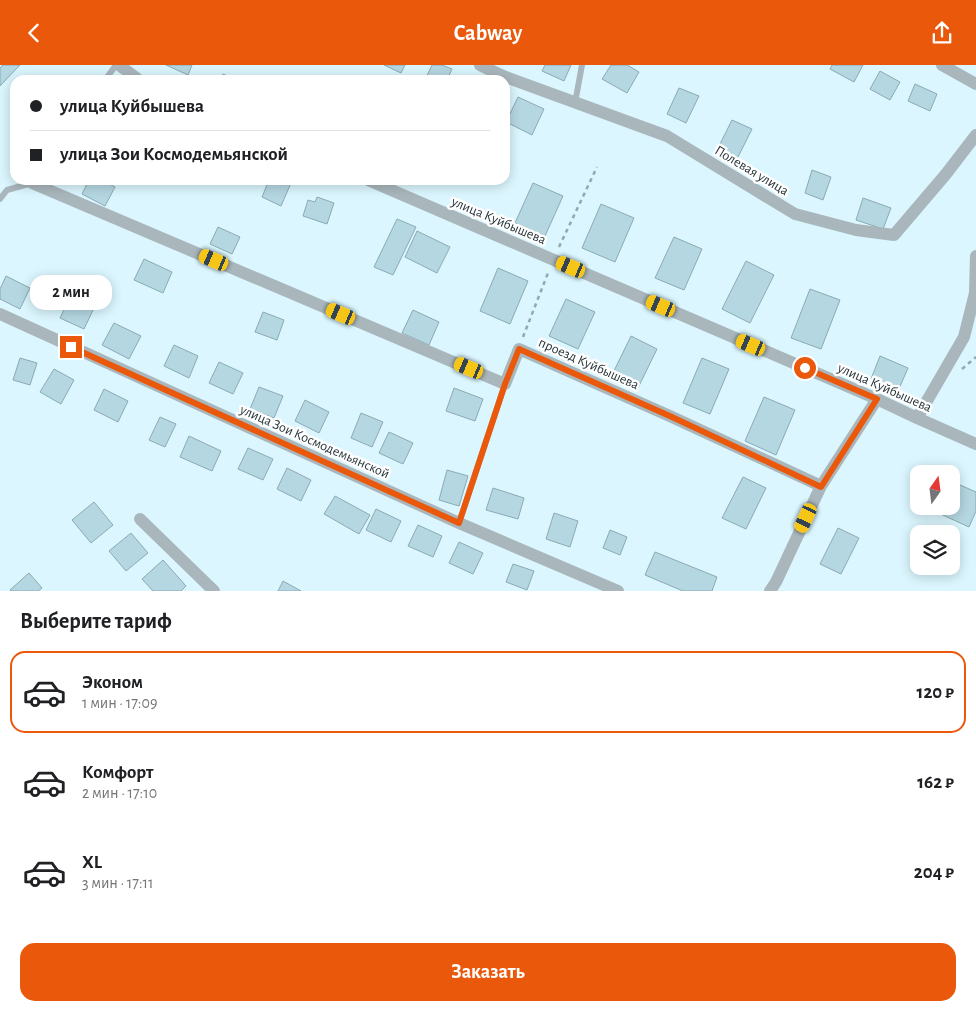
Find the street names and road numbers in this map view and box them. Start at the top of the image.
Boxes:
street label: Полевая улица [712,143,791,199]
street label: улица Куйбышева [448,194,548,247]
street label: проезд Куйбышева [536,336,641,393]
street label: улица Куйбышева [835,361,934,415]
street label: улица Зои Космодемьянской [237,402,391,481]

